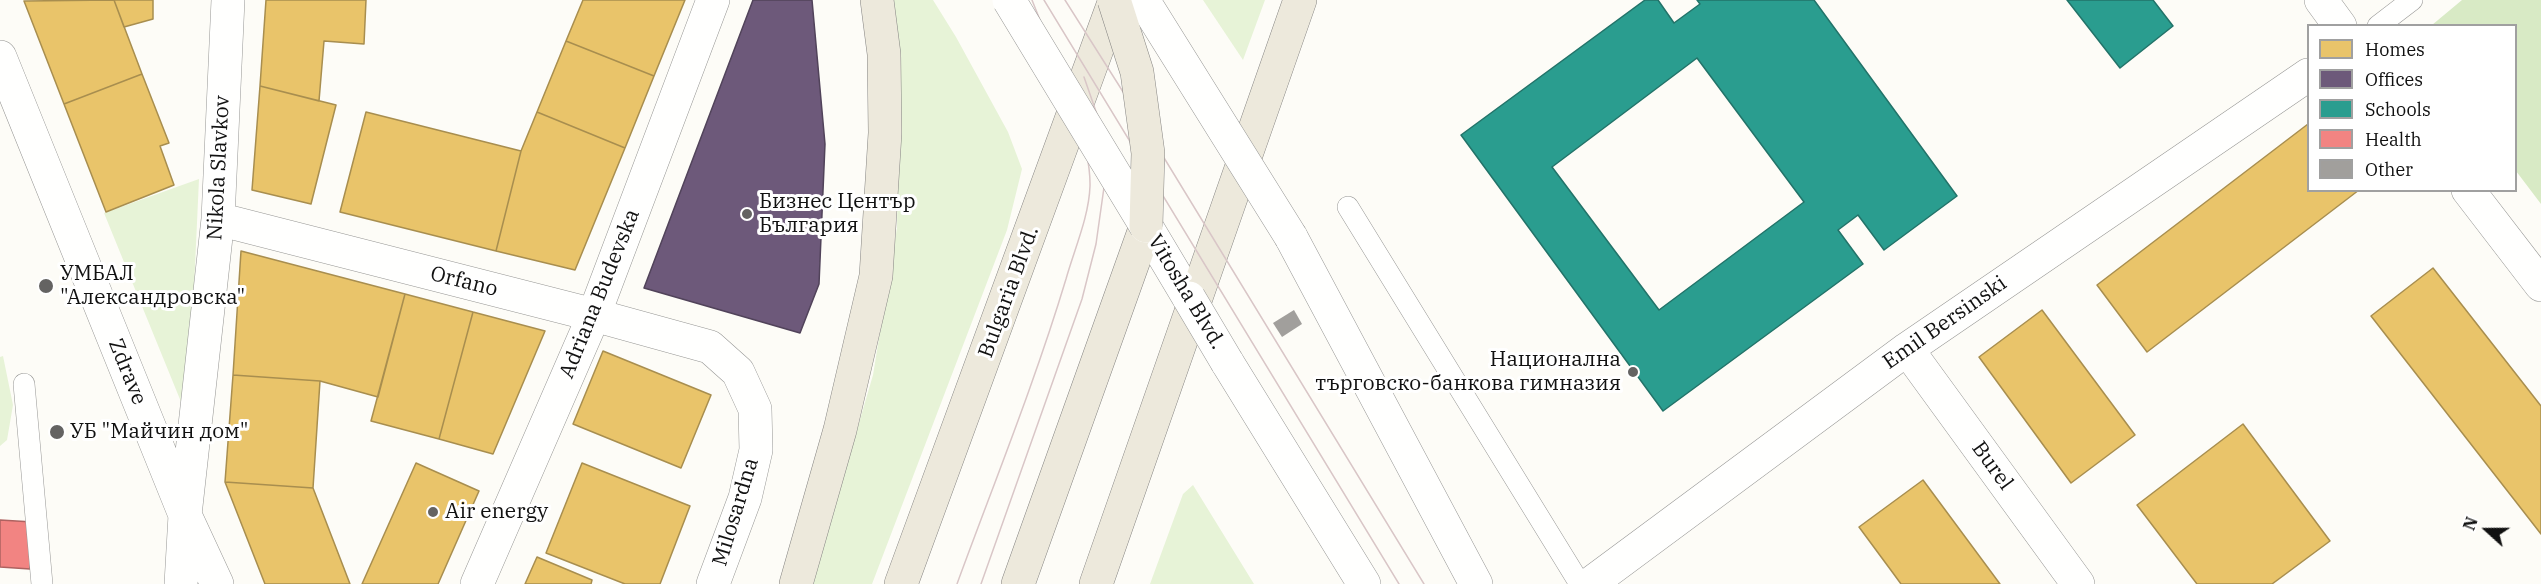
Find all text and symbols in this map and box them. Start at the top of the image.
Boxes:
legend [2307,24,2517,192]
text: Homes [2365,38,2425,61]
text: Offices [2365,68,2423,91]
street label: Nikola Slavkov [203,95,235,241]
text: Schools [2365,98,2431,121]
text: Health [2365,128,2422,151]
text: Other [2365,158,2413,181]
place label: Бизнес Център България [759,189,916,239]
street label: Adriana Budevska [555,206,645,382]
marker: Бизнес Център България [740,207,754,221]
street label: Bulgaria Blvd. [974,223,1044,361]
street label: Vitosha Blvd. [1142,230,1230,354]
place label: УМБАЛ "Александровска" [60,261,245,311]
street label: Orfano [428,261,500,303]
street label: Emil Bersinski [1878,271,2012,375]
marker: УМБАЛ "Александровска" [37,277,55,295]
street label: Zdrave [102,335,152,409]
place label: Национална търговско-банкова гимназия [1315,347,1621,397]
marker: Национална търговско-банкова гимназия [1626,365,1640,379]
place label: УБ "Майчин дом" [70,419,249,445]
marker: УБ "Майчин дом" [48,423,66,441]
street label: Burel [1966,437,2018,495]
street label: Milosardna [708,455,764,569]
place label: Air energy [445,499,548,525]
north arrow [2457,500,2517,560]
marker: Air energy [426,505,440,519]
text: N [2459,514,2482,533]

